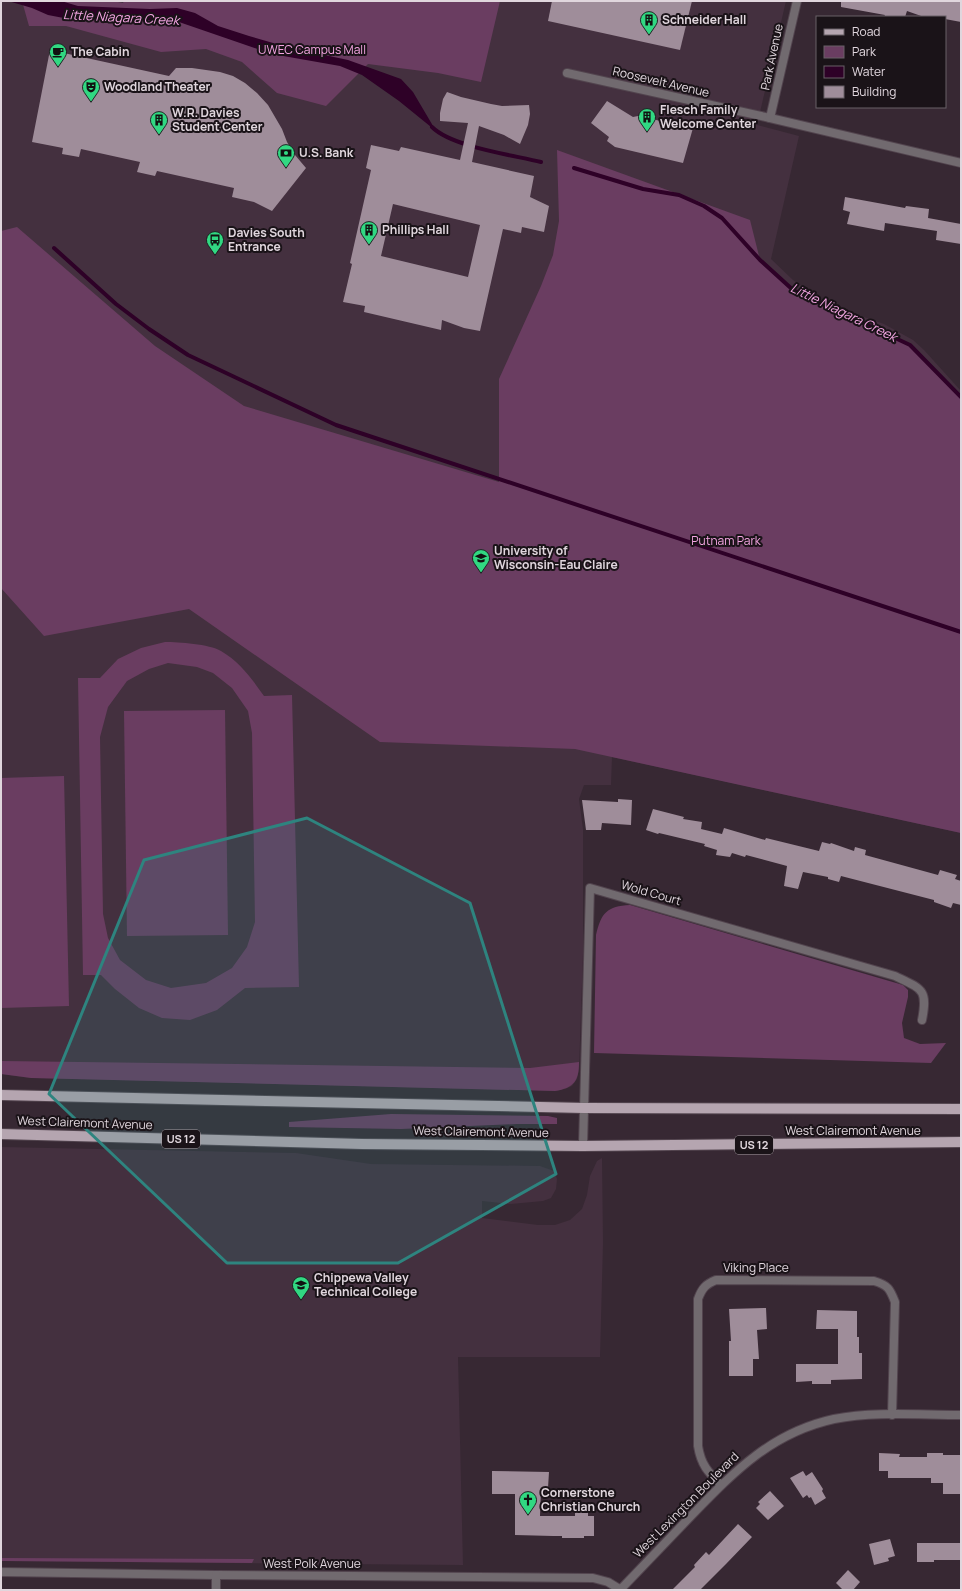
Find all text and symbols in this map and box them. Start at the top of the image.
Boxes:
water label: Little Niagara Creek [62,5,182,29]
building icon: Schneider Hall [639,10,659,35]
place label: Schneider Hall [662,11,746,28]
legend [816,16,946,108]
street label: Park Avenue [756,22,787,92]
text: Road [852,23,880,40]
park label: UWEC Campus Mall [258,41,366,58]
cafe icon: The Cabin [48,42,68,67]
place label: The Cabin [71,43,129,60]
text: Park [852,43,877,60]
street label: Roosevelt Avenue [611,62,711,101]
text: Water [852,63,886,80]
theatre icon: Woodland Theater [81,77,101,102]
place label: Woodland Theater [104,78,211,95]
text: Building [852,83,896,100]
place label: Flesch Family Welcome Center [660,101,757,132]
place label: W.R. Davies Student Center [172,104,263,135]
building icon: Flesch Family Welcome Center [637,107,657,132]
building icon: W.R. Davies Student Center [149,110,169,135]
bank icon: U.S. Bank [276,143,296,168]
place label: U.S. Bank [299,144,354,161]
building icon: Phillips Hall [359,220,379,245]
place label: Phillips Hall [382,221,449,238]
place label: Davies South Entrance [228,224,305,255]
bus stop icon: Davies South Entrance [205,230,225,255]
water label: Little Niagara Creek [788,278,903,347]
park label: Putnam Park [691,532,762,549]
place label: University of Wisconsin-Eau Claire [494,542,618,573]
school or university icon: University of Wisconsin-Eau Claire [471,548,491,573]
street label: Wold Court [619,876,683,909]
street label: West Clairemont Avenue [17,1112,153,1133]
street label: West Clairemont Avenue [413,1122,549,1141]
street label: West Clairemont Avenue [785,1122,921,1139]
road number: US 12 [162,1130,200,1148]
road number: US 12 [735,1136,773,1154]
street label: Viking Place [723,1259,789,1276]
place label: Chippewa Valley Technical College [314,1269,417,1300]
school or university icon: Chippewa Valley Technical College [291,1275,311,1300]
street label: West Lexington Boulevard [629,1448,742,1561]
place label: Cornerstone Christian Church [541,1484,640,1515]
church icon: Cornerstone Christian Church [518,1490,538,1515]
street label: West Polk Avenue [263,1555,361,1572]

